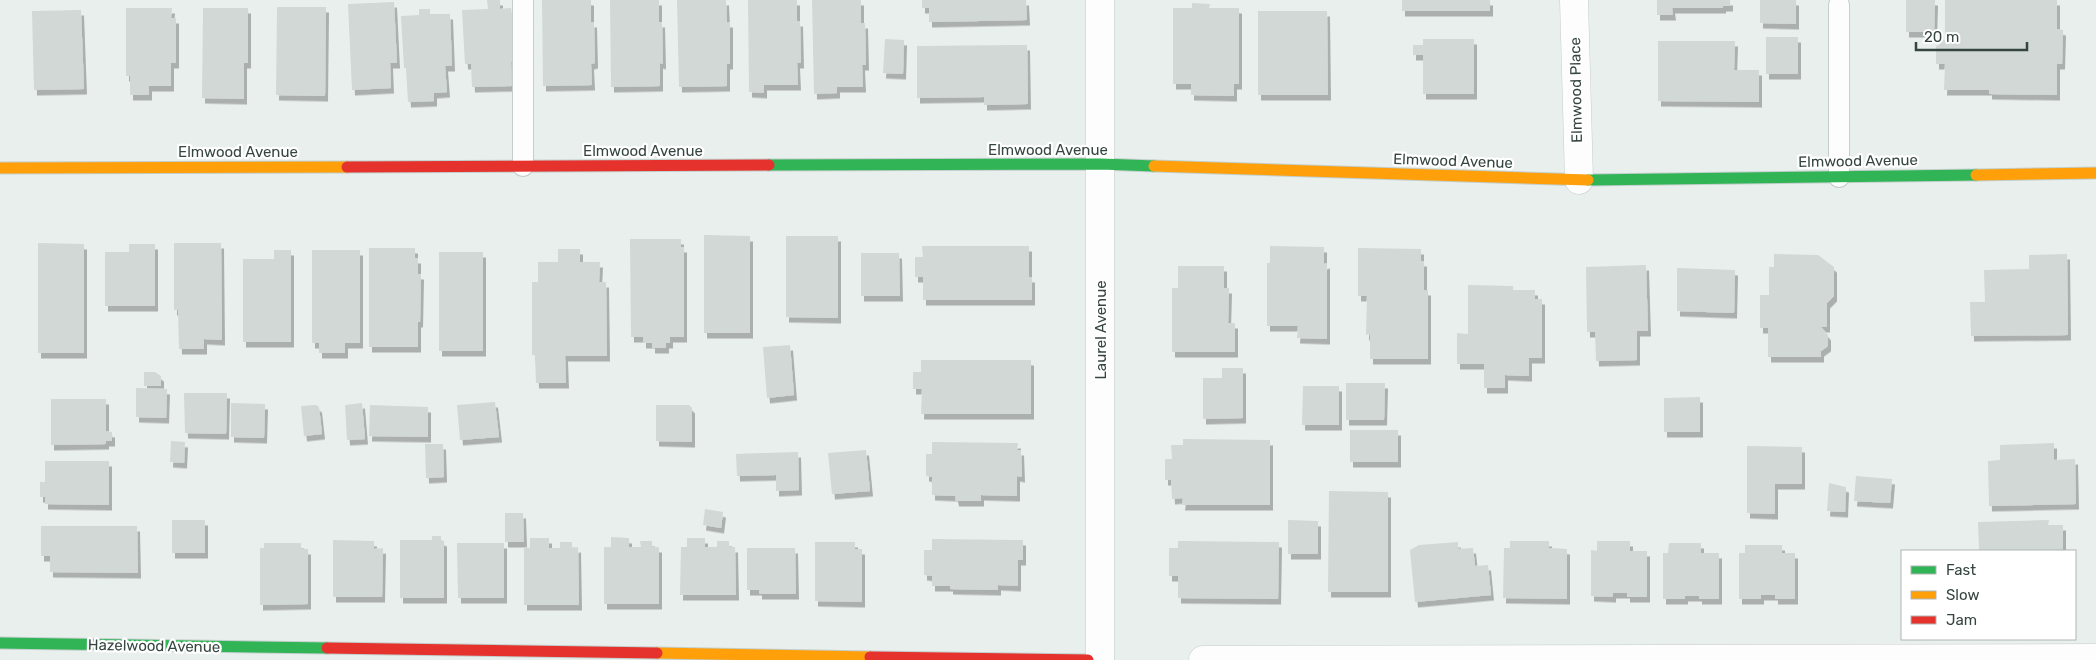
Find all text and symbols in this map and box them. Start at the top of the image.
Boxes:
scale bar [1916,20,2027,52]
text: 20 m [1924,28,1959,46]
street label: Elmwood Place [1566,37,1586,143]
street label: Elmwood Avenue [988,141,1108,159]
street label: Elmwood Avenue [583,142,703,160]
street label: Elmwood Avenue [178,143,298,161]
street label: Elmwood Avenue [1393,150,1513,172]
street label: Elmwood Avenue [1798,151,1918,171]
street label: Laurel Avenue [1092,280,1110,380]
legend [1901,550,2076,640]
text: Fast [1946,561,1976,579]
text: Slow [1946,586,1979,604]
text: Jam [1946,611,1977,629]
street label: Hazelwood Avenue [88,636,220,656]

